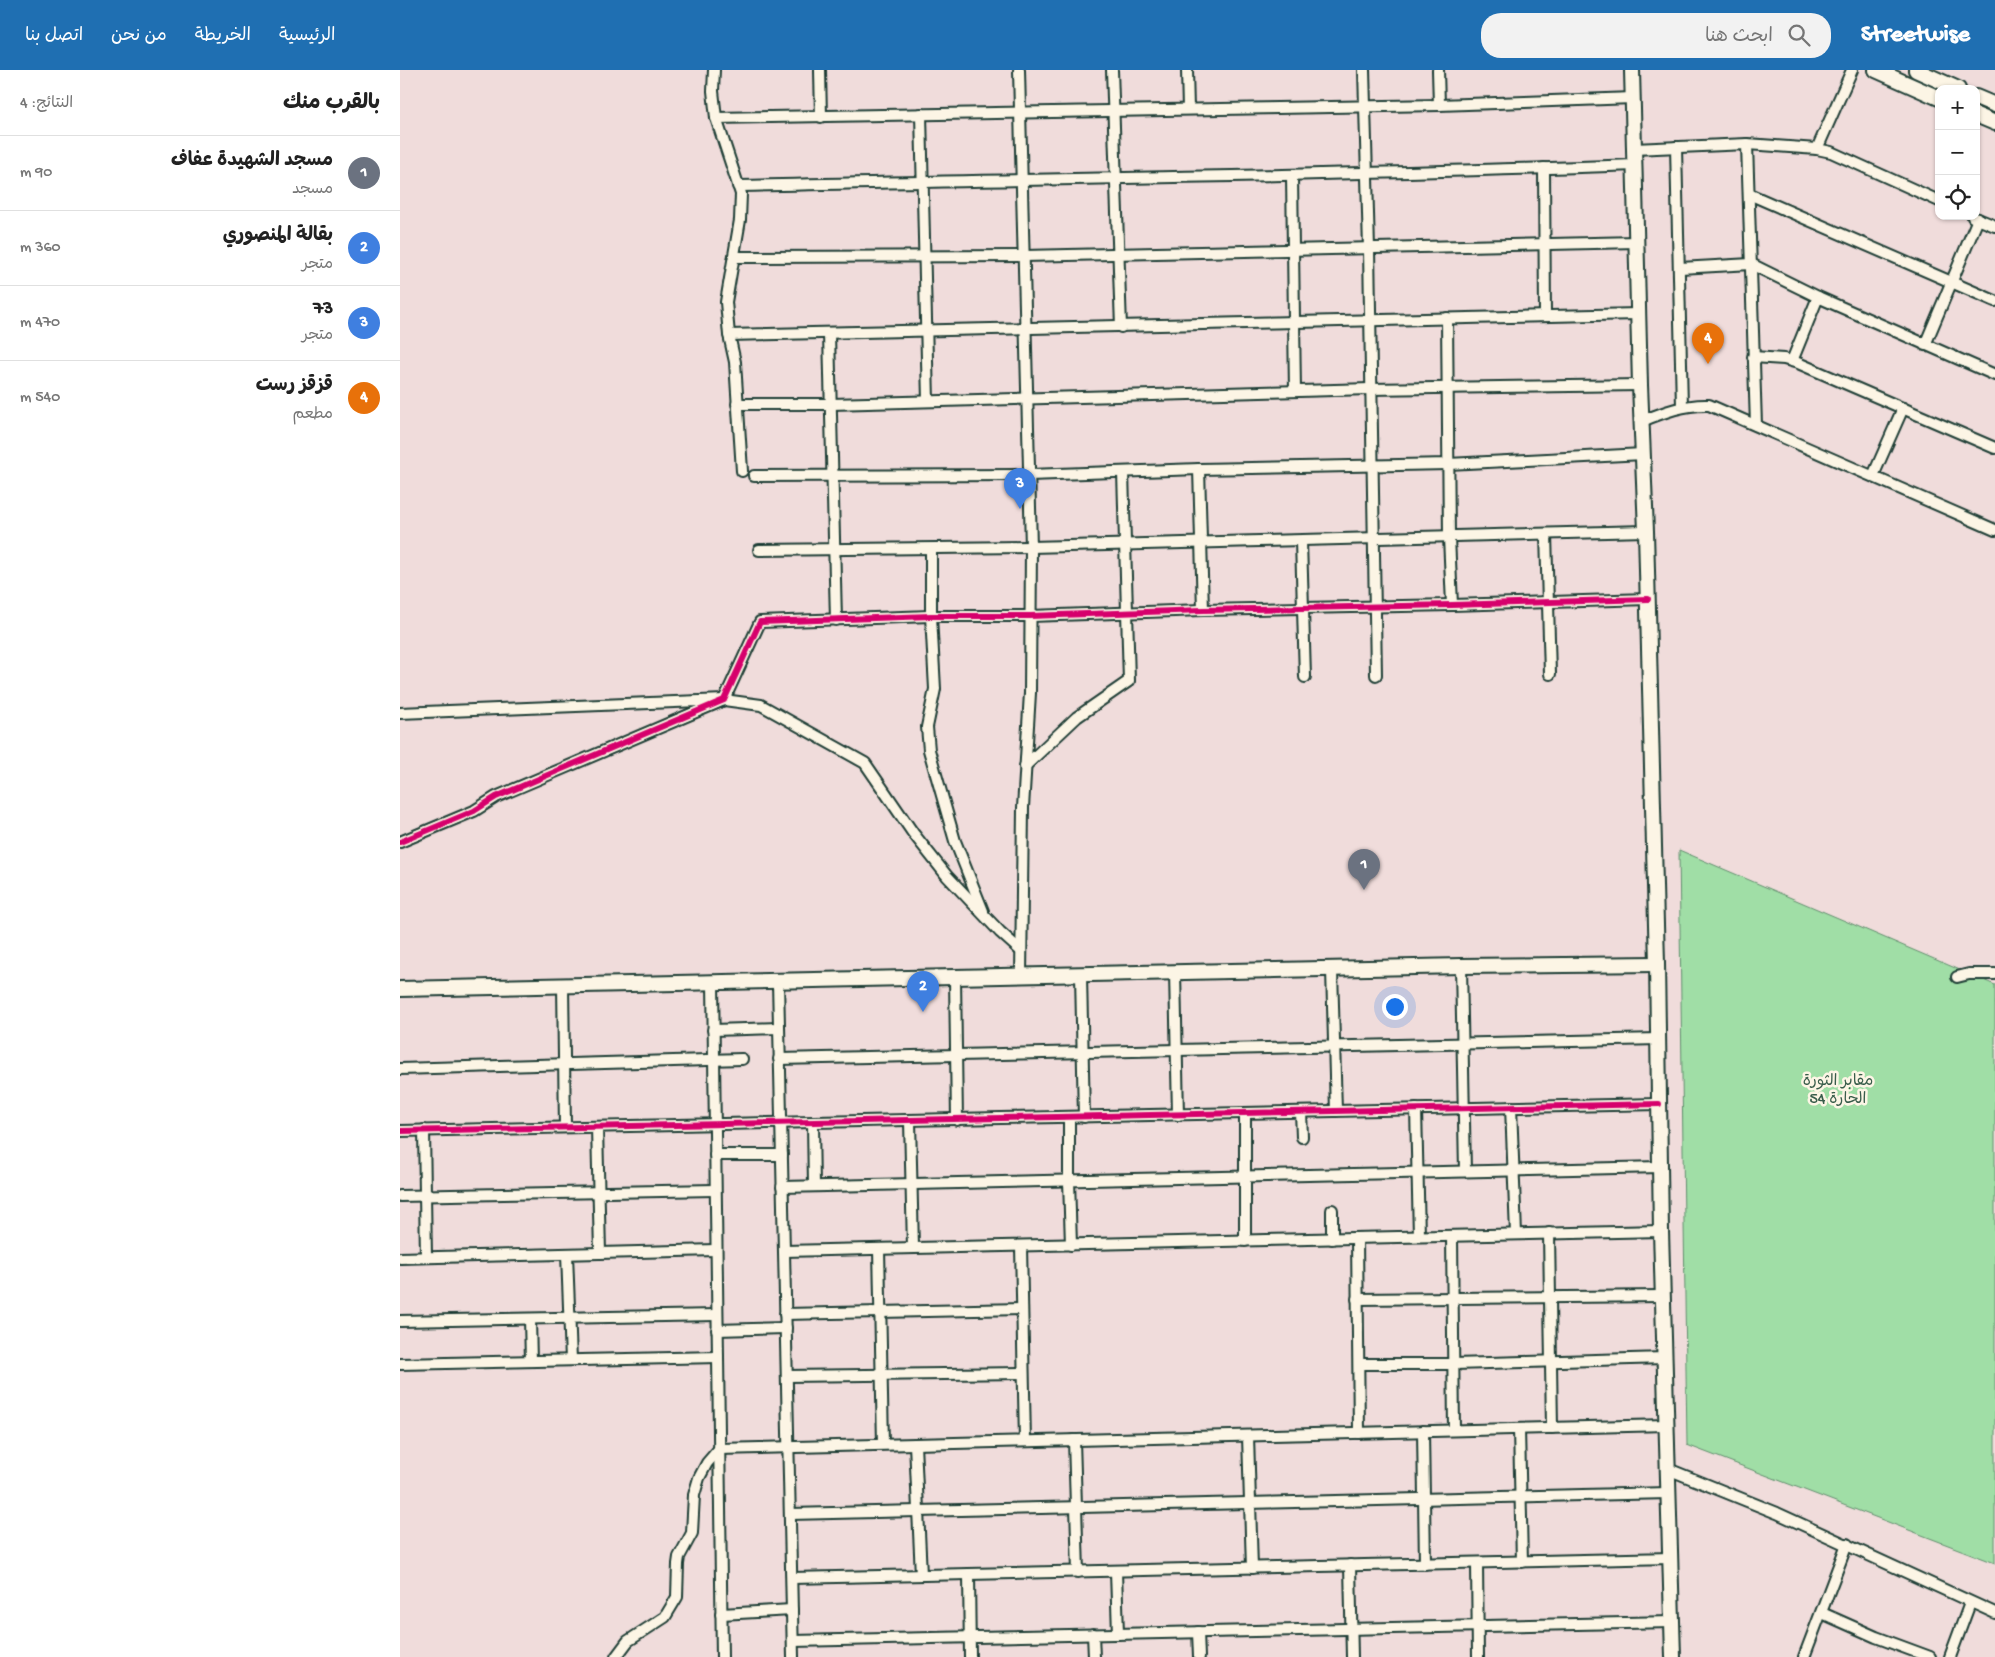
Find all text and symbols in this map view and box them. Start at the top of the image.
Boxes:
search box [1481,13,1831,58]
icon: search [1785,21,1813,49]
text: Streetwise [1861,21,1970,50]
text: اتصل بنا [25,26,83,47]
text: من نحن [111,26,167,47]
text: الخريطة [195,26,251,47]
text: الرئيسية [279,26,335,47]
text: ابحث هنا [1705,26,1773,49]
map controls [1935,85,1980,220]
button: + [1935,85,1980,130]
text: بالقرب منك [283,92,380,117]
text: النتائج: 4 [20,95,73,114]
button: − [1935,130,1980,175]
text: مسجد الشهيدة عفاف [171,150,333,173]
text: 90 m [20,164,52,183]
text: 1 [361,164,367,183]
button: locate [1935,175,1980,220]
text: مسجد [292,181,333,200]
text: بقالة المنصوري [223,225,333,248]
text: 360 m [20,239,61,258]
text: 2 [360,239,368,258]
text: متجر [302,256,333,275]
text: 73 [313,298,333,321]
text: 470 m [20,314,60,333]
text: 3 [360,314,368,333]
pin: 4 [1692,323,1724,364]
text: متجر [302,327,333,346]
text: قزقز رست [256,375,333,398]
text: 540 m [20,389,60,408]
text: 4 [360,389,368,408]
text: مطعم [293,406,333,425]
pin: 3 [1004,468,1036,509]
pin: 1 [1348,849,1380,890]
pin: 2 [907,971,939,1012]
your location [1382,994,1408,1020]
park label: مقابر الثورة الحارة 54 [1803,1073,1873,1110]

